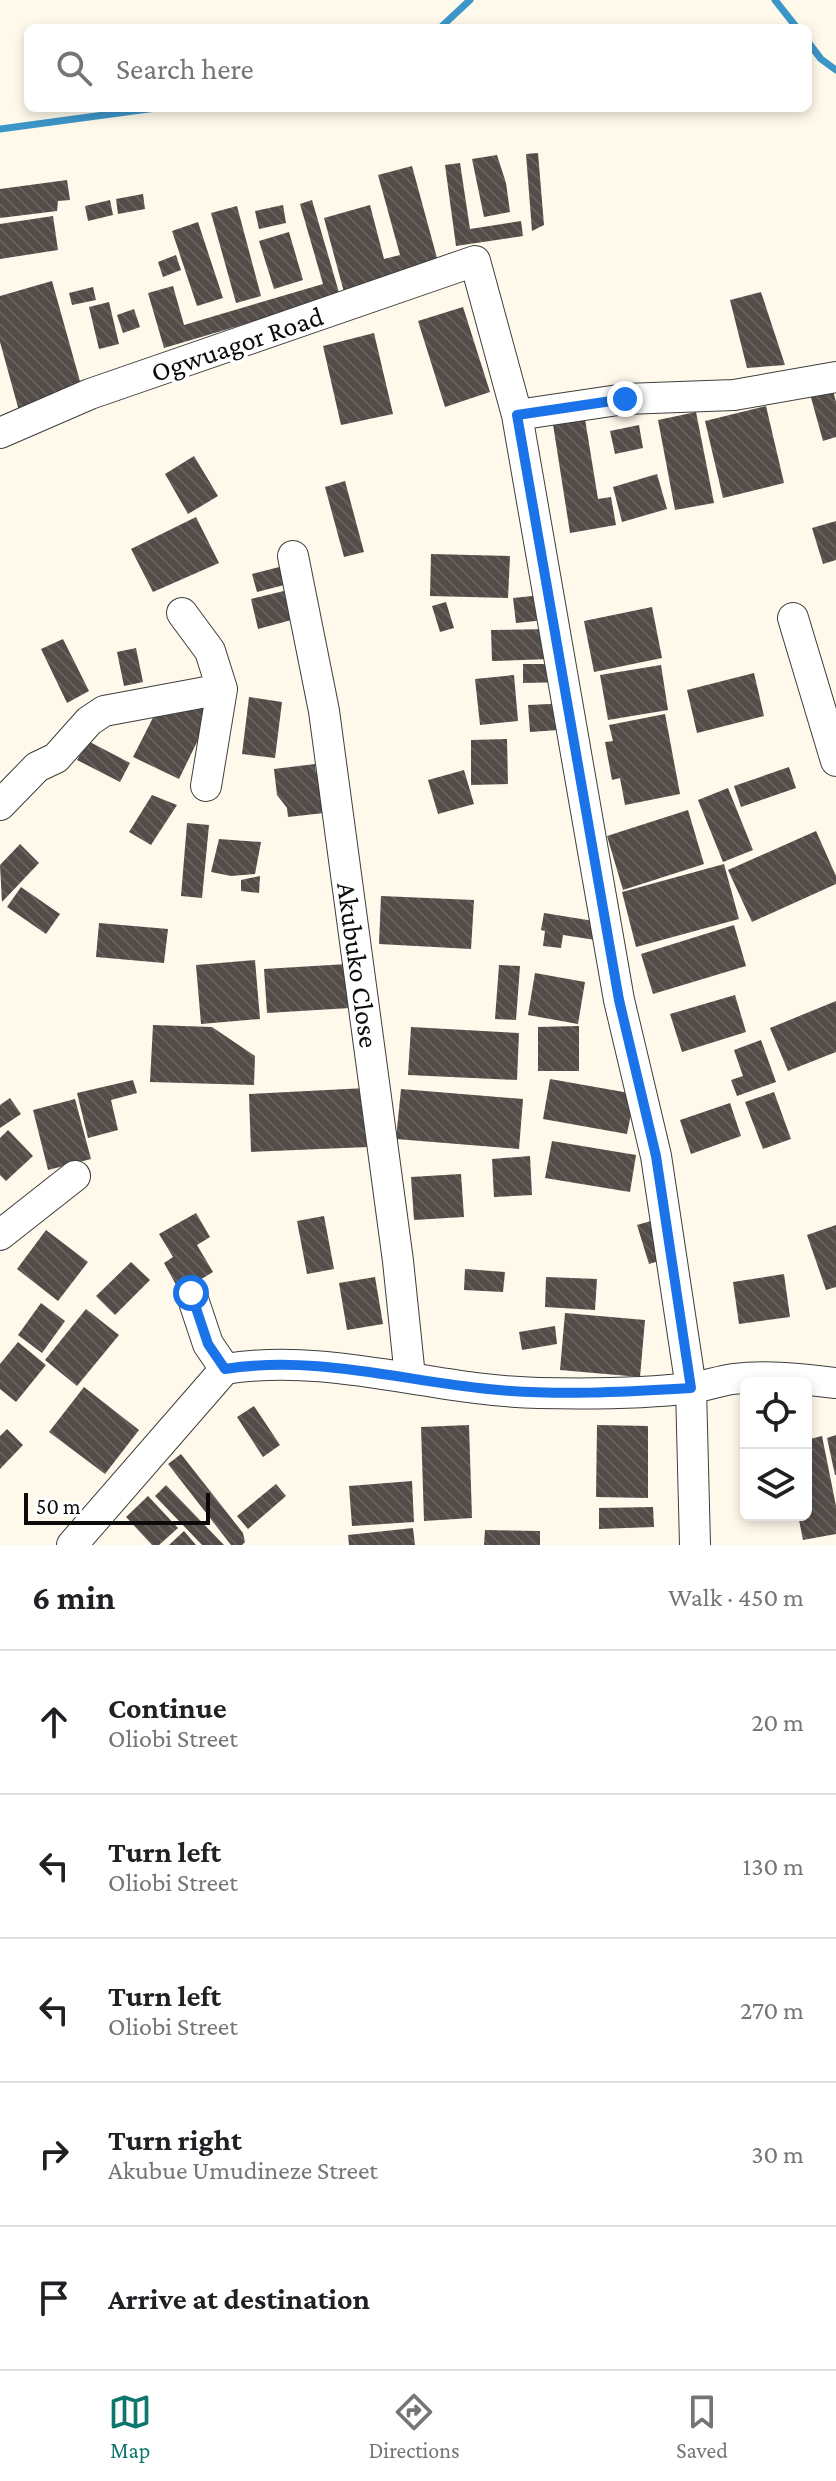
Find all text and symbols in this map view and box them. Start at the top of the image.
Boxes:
search box [24,24,812,112]
icon: search [52,46,96,90]
text: Search here [116,52,254,85]
street label: Ogwuagor Road [147,300,327,388]
route end [607,381,643,417]
street label: Akubuko Close [331,880,385,1050]
route start [173,1275,209,1311]
map controls [740,1377,812,1521]
button: locate [740,1377,812,1449]
button: layers [740,1449,812,1521]
scale bar [24,1489,210,1525]
text: 50 m [36,1494,81,1519]
text: 6 min [32,1579,115,1616]
text: Walk · 450 m [668,1583,804,1612]
text: Continue [108,1691,227,1724]
icon: ahead [32,1700,76,1744]
text: 20 m [751,1708,804,1737]
text: Oliobi Street [108,1724,238,1753]
text: Turn left [108,1835,221,1868]
icon: left [32,1844,76,1888]
text: 130 m [743,1852,804,1881]
text: Oliobi Street [108,1868,238,1897]
text: Turn left [108,1979,221,2012]
icon: left [32,1988,76,2032]
text: 270 m [740,1996,804,2025]
text: Oliobi Street [108,2012,238,2041]
text: Turn right [108,2123,242,2156]
icon: right [32,2132,76,2176]
text: 30 m [751,2140,804,2169]
text: Akubue Umudineze Street [108,2156,378,2185]
icon: arrive [32,2276,76,2320]
text: Arrive at destination [108,2282,370,2315]
tab: Map [108,2390,152,2463]
tab: Directions [369,2390,460,2463]
tab: Saved [676,2390,728,2463]

